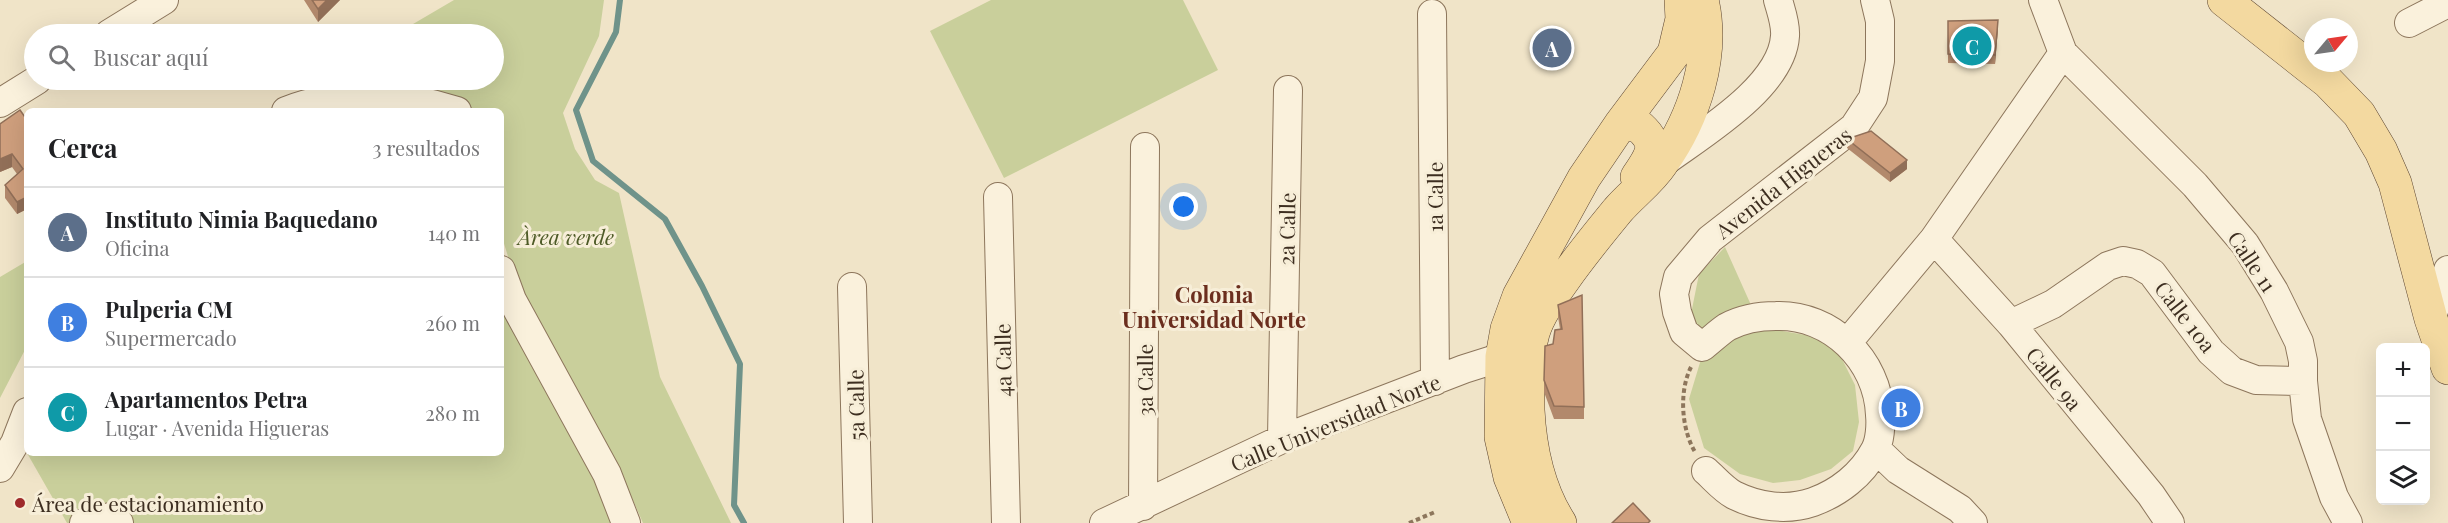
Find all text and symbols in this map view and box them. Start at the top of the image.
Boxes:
north arrow [2304,18,2358,72]
search box [24,24,504,90]
pin: C [1952,24,1992,68]
pin: A [1532,26,1572,70]
icon: search [45,41,78,74]
text: Buscar aquí [93,42,208,72]
street label: Avenida Higueras [1708,120,1857,245]
text: Cerca [48,130,117,165]
text: 3 resultados [373,134,480,161]
street label: 1a Calle [1420,162,1448,232]
your location [1169,192,1198,221]
street label: 2a Calle [1271,192,1301,266]
text: Instituto Nimia Baquedano [105,204,378,234]
text: A [61,219,74,246]
text: 140 m [428,219,480,246]
park label: Àrea verde [516,222,614,250]
street label: Calle 11 [2222,225,2284,297]
text: Oficina [105,234,170,261]
street label: Calle 10a [2149,275,2223,358]
district label: Colonia Universidad Norte [1122,279,1306,334]
text: Pulperia CM [105,294,233,324]
text: B [61,309,74,336]
text: 260 m [425,309,480,336]
street label: 4a Calle [987,323,1017,397]
text: Supermercado [105,324,237,351]
street label: Calle 9a [2021,341,2089,416]
map controls [2376,343,2430,505]
button: + [2376,343,2430,397]
street label: 3a Calle [1130,344,1158,416]
street label: Calle Universidad Norte [1226,367,1444,477]
street label: 5a Calle [840,369,870,441]
text: Apartamentos Petra [105,384,308,414]
pin: B [1882,386,1920,430]
button: − [2376,397,2430,451]
text: C [60,399,75,426]
text: 280 m [425,399,480,426]
text: Lugar · Avenida Higueras [105,414,329,441]
button: layers [2376,451,2430,505]
place label: Área de estacionamiento [31,489,264,517]
marker: Área de estacionamiento [13,496,27,510]

